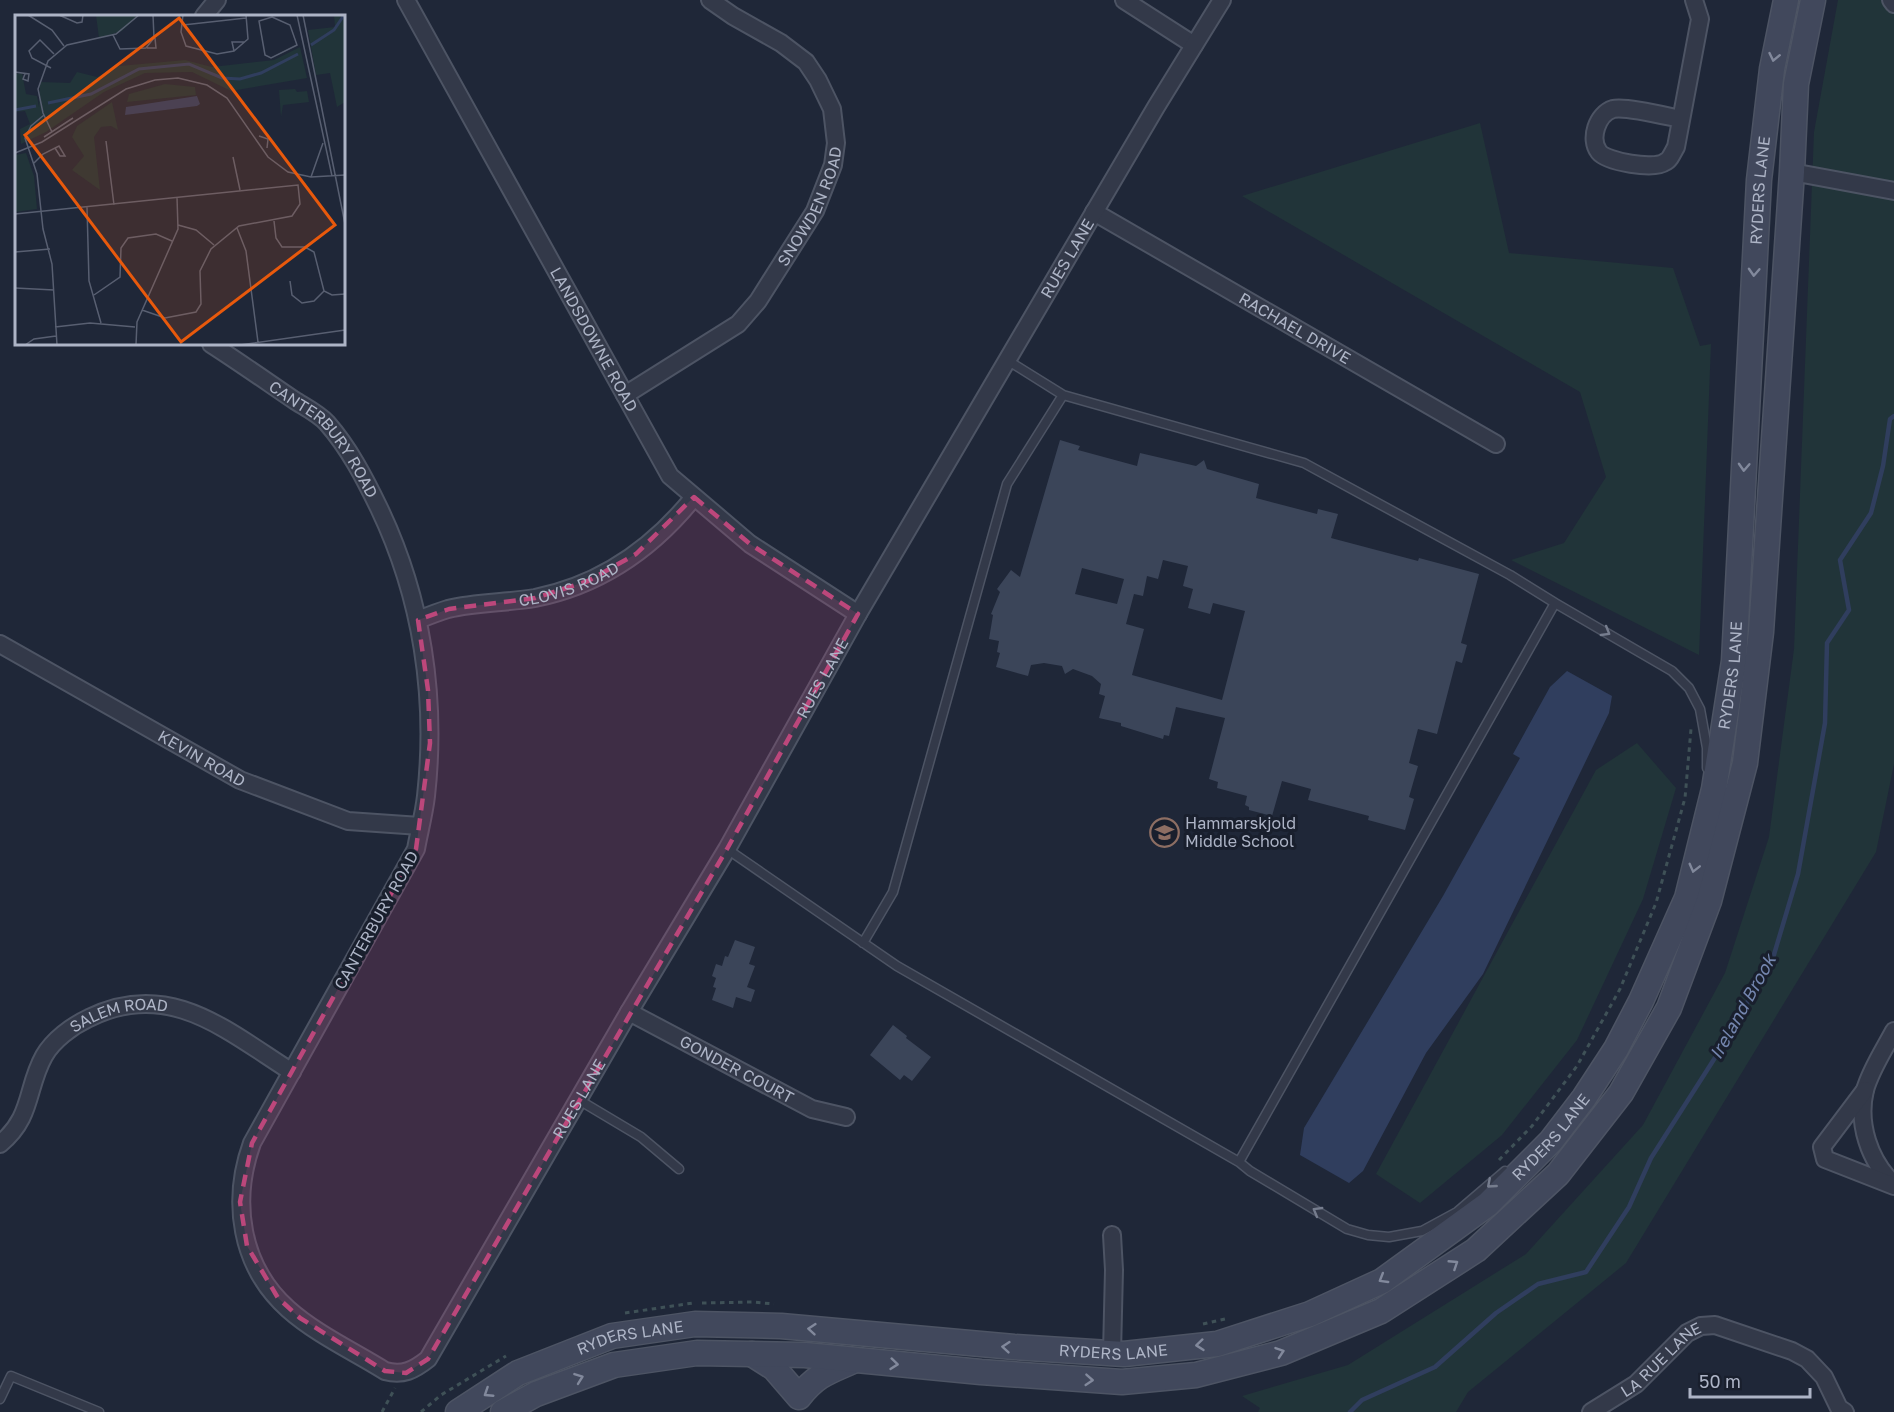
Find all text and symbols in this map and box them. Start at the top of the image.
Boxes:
inset map [15,15,345,345]
one-way arrow [1768,52,1781,62]
street label: RYDERS LANE [1746,135,1774,245]
street label: SNOWDEN ROAD [773,145,845,270]
street label: RUES LANE [1036,215,1098,302]
street label: LANDSDOWNE ROAD [546,263,642,415]
one-way arrow [1748,268,1761,277]
street label: RACHAEL DRIVE [1236,288,1354,368]
street label: CANTERBURY ROAD [265,376,382,501]
one-way arrow [1738,462,1751,471]
street label: CLOVIS ROAD [518,557,622,610]
street label: RYDERS LANE [1713,621,1746,731]
one-way arrow [1600,625,1610,636]
street label: RUES LANE [792,635,853,722]
street label: KEVIN ROAD [155,726,249,791]
place label: Hammarskjold Middle School [1185,813,1296,851]
school or university icon: Hammarskjold Middle School [1148,816,1180,848]
street label: CANTERBURY ROAD [330,847,422,993]
one-way arrow [1688,863,1701,873]
water label: Ireland Brook [1704,949,1781,1063]
street label: SALEM ROAD [66,994,169,1037]
street label: GONDER COURT [676,1031,797,1108]
street label: RUES LANE [548,1055,610,1142]
street label: RYDERS LANE [1507,1089,1594,1185]
one-way arrow [1487,1176,1498,1187]
one-way arrow [1313,1207,1323,1218]
one-way arrow [1447,1261,1458,1272]
one-way arrow [1379,1272,1389,1283]
street label: RYDERS LANE [574,1316,685,1359]
street label: LA RUE LANE [1617,1318,1704,1401]
one-way arrow [807,1322,816,1335]
one-way arrow [1196,1338,1205,1351]
street label: RYDERS LANE [1058,1339,1169,1364]
one-way arrow [1001,1340,1010,1353]
one-way arrow [1274,1347,1285,1360]
one-way arrow [890,1357,899,1370]
scale bar [1690,1361,1810,1399]
text: 50 m [1699,1370,1741,1392]
one-way arrow [573,1373,584,1386]
one-way arrow [1084,1373,1093,1386]
one-way arrow [484,1385,494,1397]

